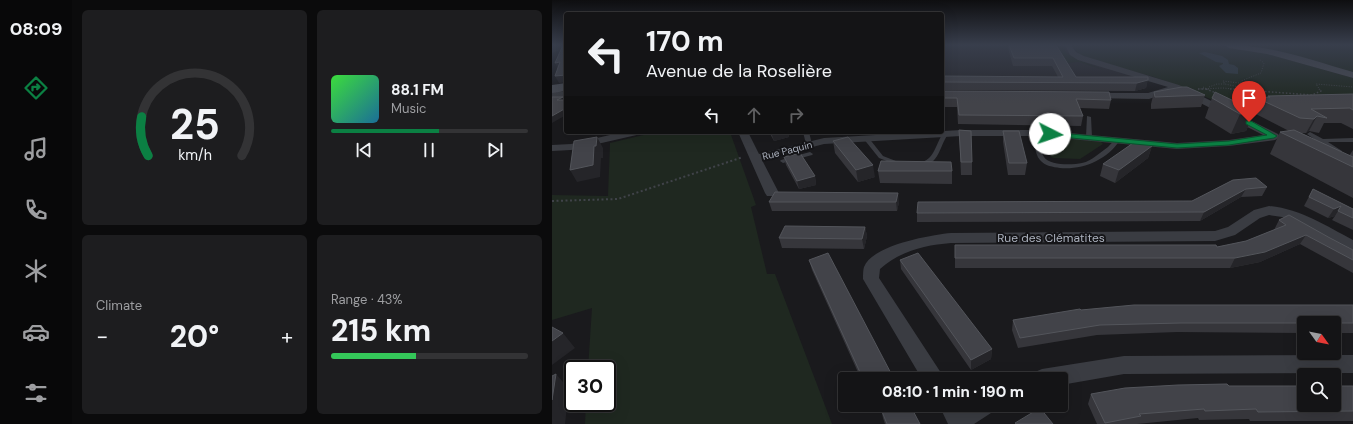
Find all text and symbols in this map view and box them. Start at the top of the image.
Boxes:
text: 08:09 [10,17,62,41]
text: 170 m [646,23,724,60]
icon: left [580,28,632,80]
text: Avenue de la Roselière [646,59,832,83]
icon: directions [22,74,50,102]
text: 88.1 FM [391,80,444,100]
pin [1232,81,1266,122]
icon: arrive [1238,87,1260,109]
text: 25 [170,97,219,151]
text: Music [391,100,426,117]
icon: left [701,104,723,126]
icon: ahead [743,104,765,126]
icon: right [785,104,807,126]
position arrow [1029,113,1071,155]
icon: music [22,135,50,163]
street label: Rue Paquin [761,138,814,163]
icon: previous [353,139,375,161]
icon: pause [418,139,440,161]
icon: next [484,139,506,161]
text: km/h [178,145,211,163]
icon: phone [22,196,50,224]
street label: Rue des Clématites [997,230,1105,246]
icon: climate [22,257,50,285]
text: Range · 43% [331,291,403,308]
text: Climate [96,297,142,314]
text: 215 km [331,311,431,350]
north arrow [1297,316,1341,360]
map controls [1297,316,1341,412]
text: 20° [170,317,219,356]
icon: car [22,318,50,346]
text: − [96,322,108,351]
text: + [281,322,293,351]
speed limit sign: 30 [564,360,616,412]
button: search [1297,368,1341,412]
icon: filters [22,379,50,407]
text: 08:10 · 1 min · 190 m [882,382,1024,402]

